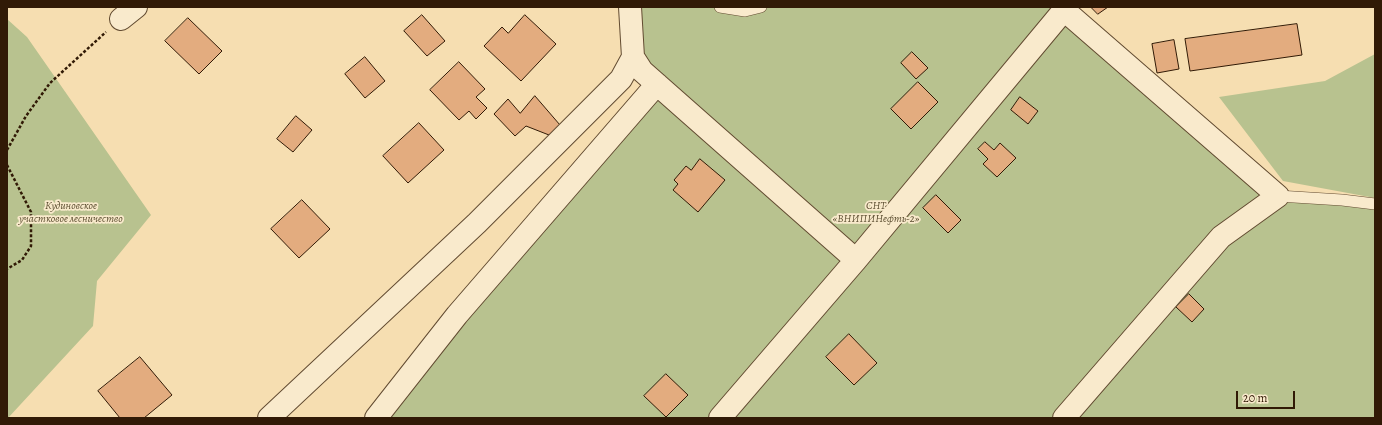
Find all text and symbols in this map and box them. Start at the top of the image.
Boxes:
park label: Кудиновское участковое лесничество [19,199,123,225]
park label: СНТ «ВНИПИНефть-2» [833,199,919,225]
scale bar [1238,383,1297,409]
text: 20 m [1243,390,1267,406]

